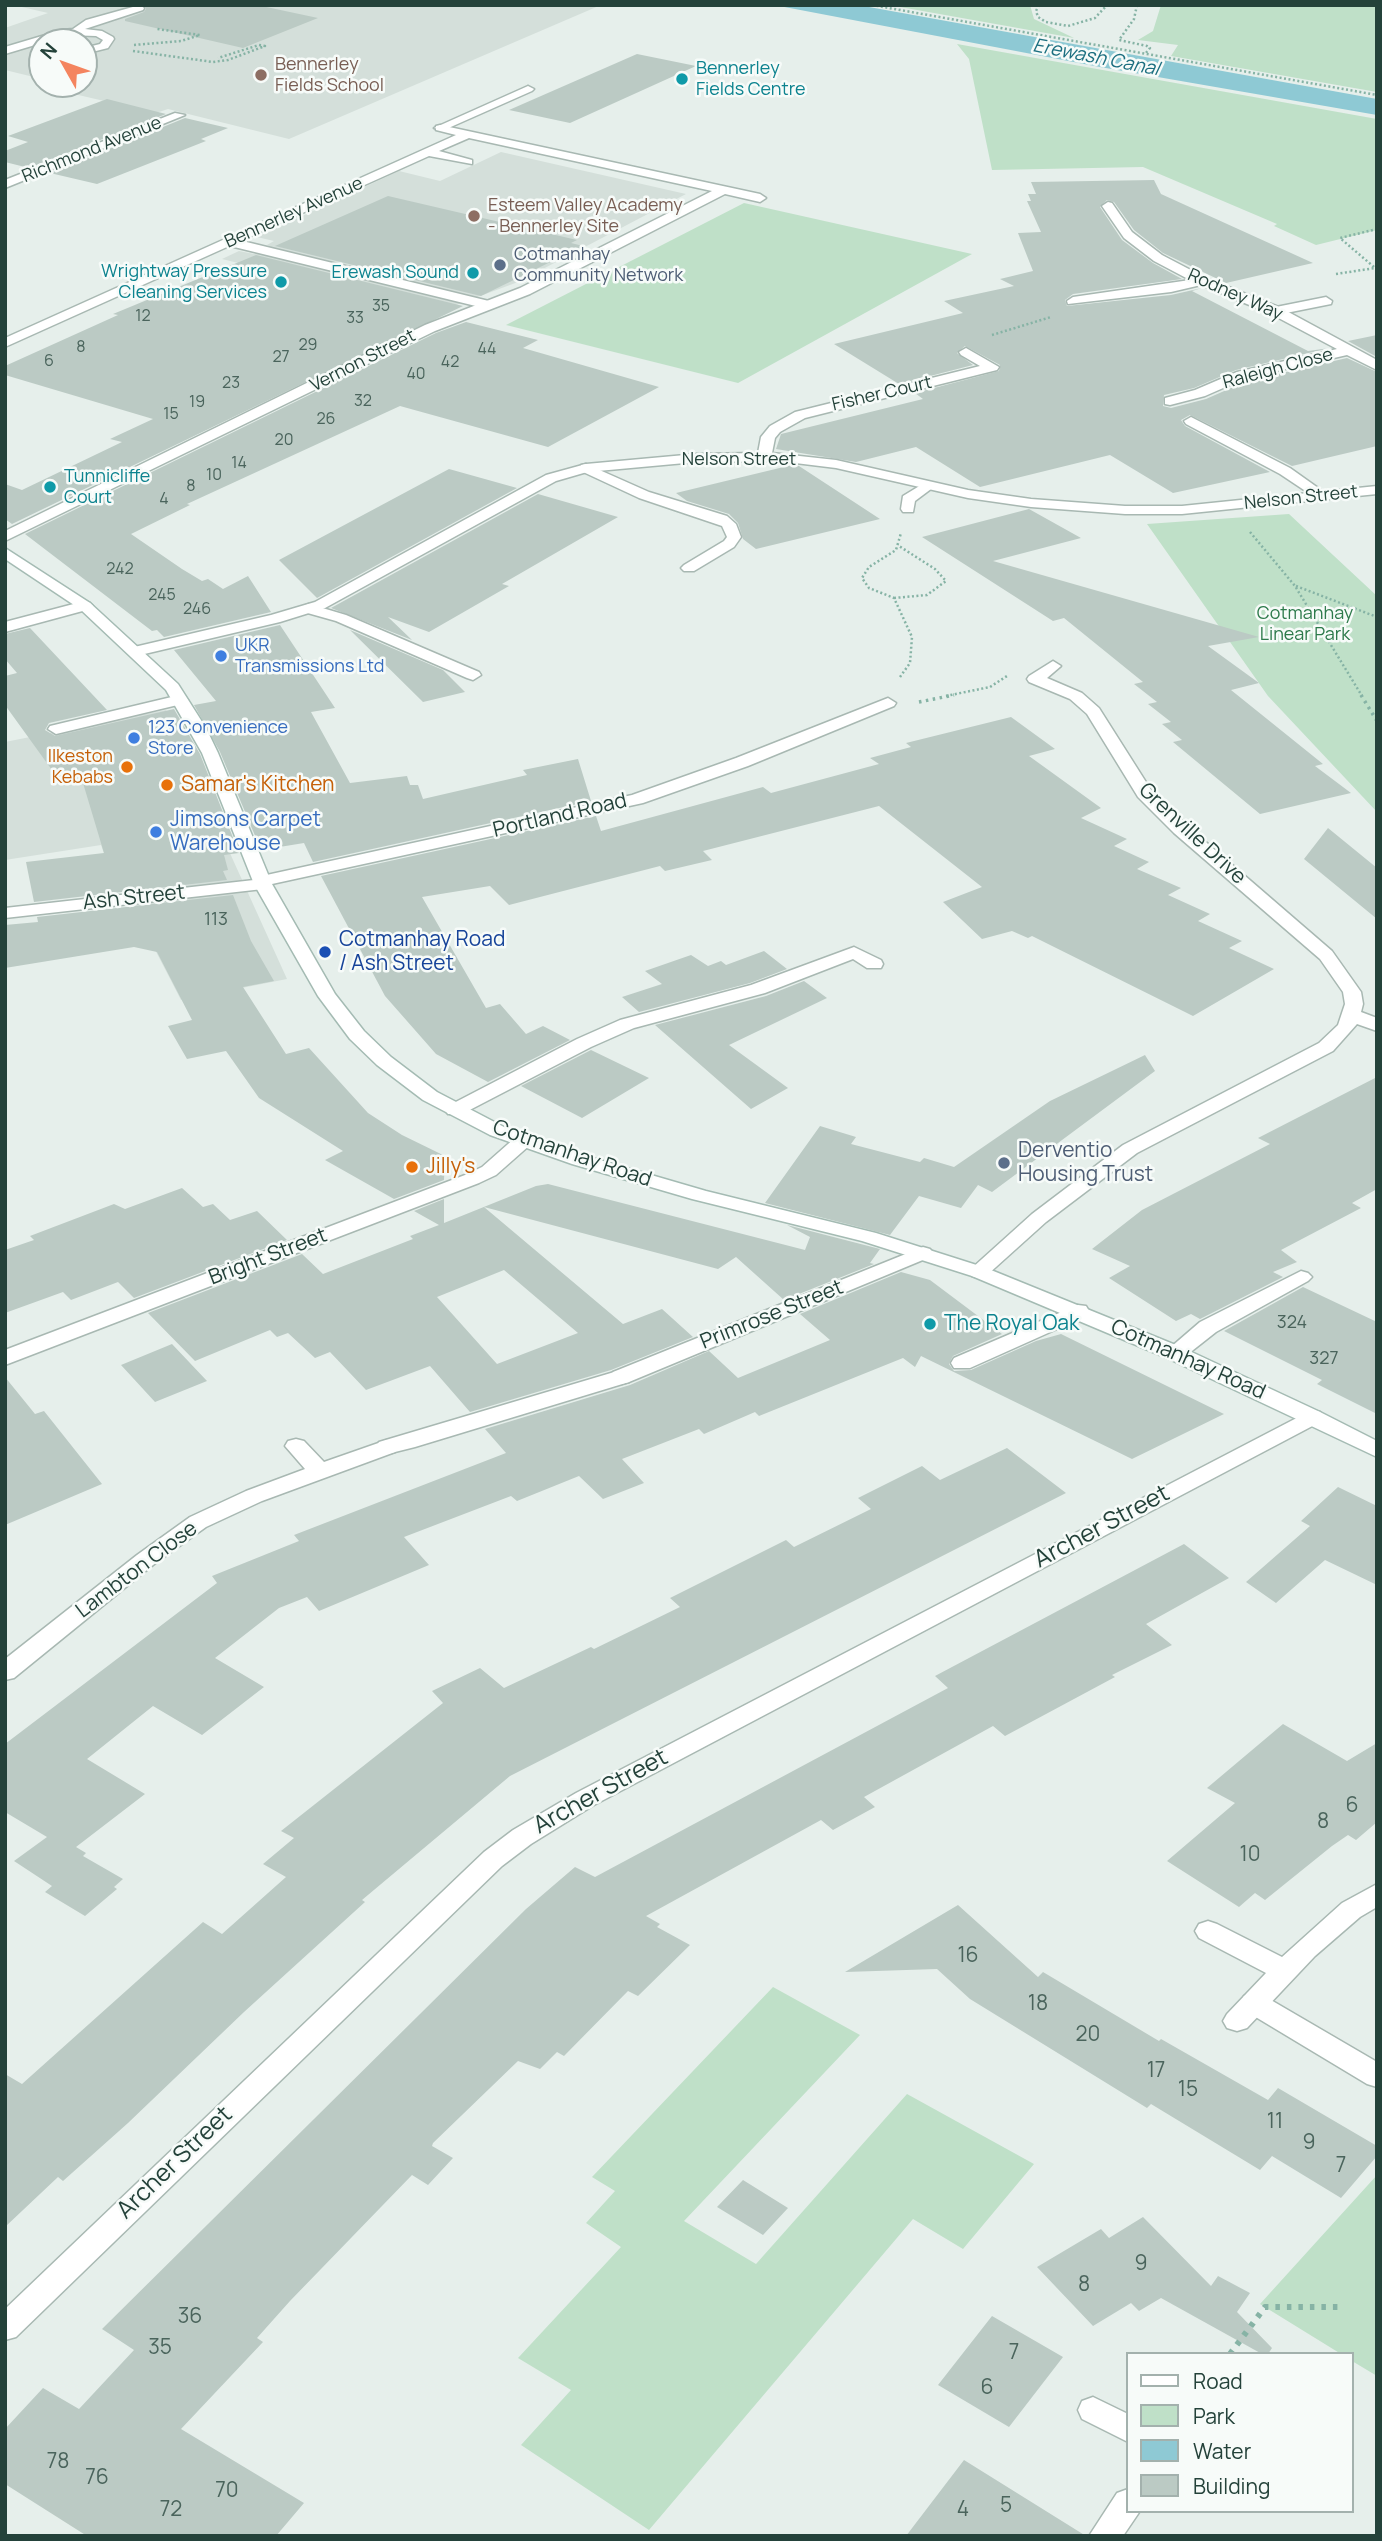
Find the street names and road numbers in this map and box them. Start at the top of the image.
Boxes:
street label: Richmond Avenue [19,112,165,188]
street label: Bennerley Avenue [222,173,366,253]
street label: Rodney Way [1184,264,1286,326]
street label: Vernon Street [307,325,419,397]
street label: Raleigh Close [1221,344,1335,394]
street label: Fisher Court [830,372,934,416]
street label: Nelson Street [682,449,796,471]
street label: Nelson Street [1243,481,1359,515]
street label: Grenville Drive [1133,778,1251,890]
street label: Portland Road [491,788,629,844]
street label: Ash Street [82,880,186,916]
street label: Cotmanhay Road [489,1115,655,1193]
street label: Bright Street [205,1223,331,1291]
street label: Primrose Street [697,1275,847,1355]
street label: Cotmanhay Road [1107,1315,1269,1405]
street label: Archer Street [1029,1479,1175,1575]
street label: Lambton Close [71,1516,203,1624]
street label: Archer Street [529,1743,673,1841]
street label: Archer Street [111,2101,239,2225]

